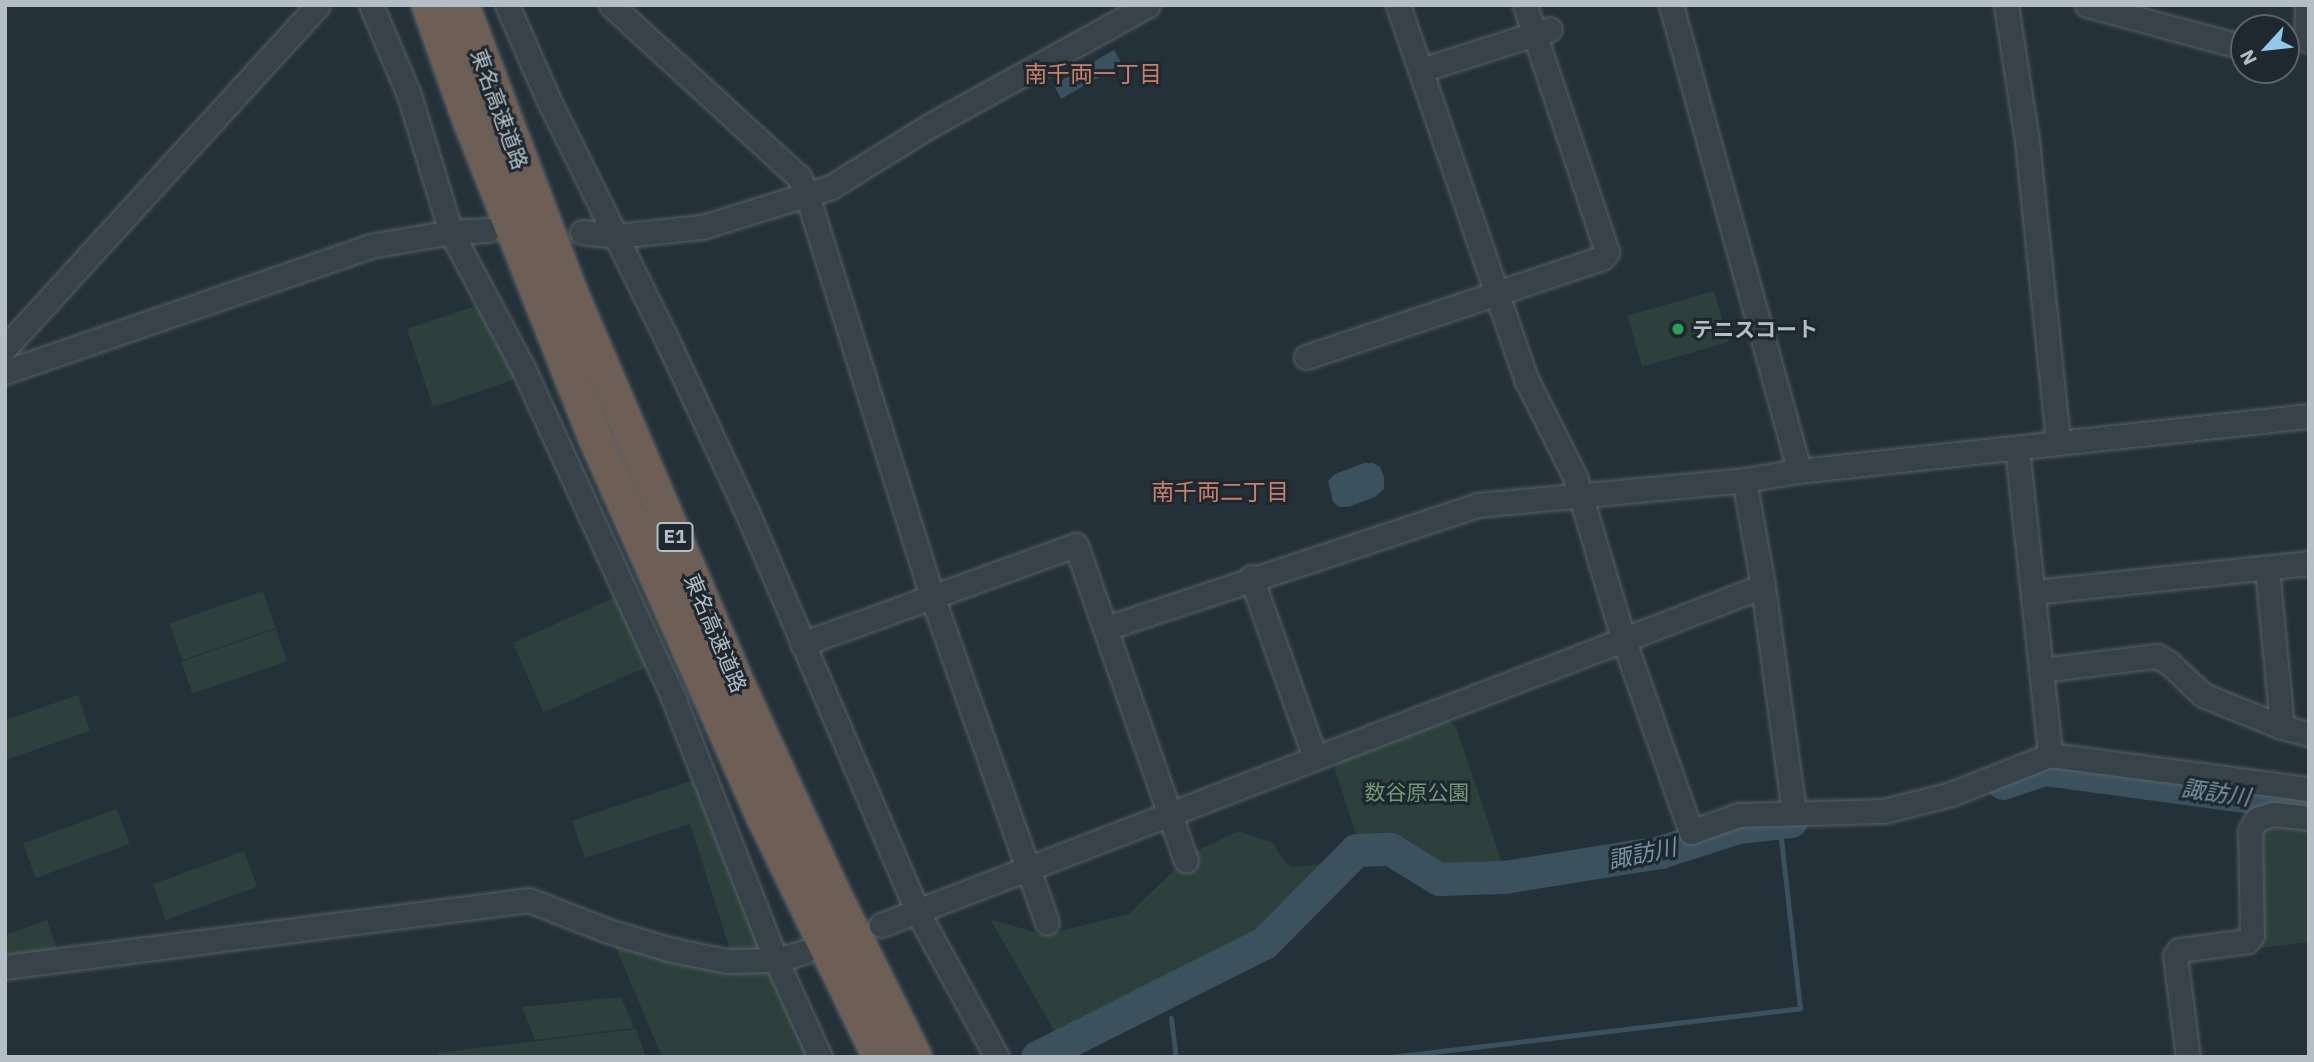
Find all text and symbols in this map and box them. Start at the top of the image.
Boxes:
north arrow [2230,14,2300,84]
street label: 東名高速道路 [467,45,533,173]
text: N [2234,46,2262,69]
district label: 南千両一丁目 [1024,59,1162,87]
place label: テニスコート [1692,316,1818,342]
marker: テニスコート [1670,321,1686,337]
district label: 南千両二丁目 [1151,477,1289,505]
road number: E1 [656,522,694,552]
street label: 東名高速道路 [680,570,752,696]
water label: 諏訪川 [2180,774,2252,810]
park label: 数谷原公園 [1365,779,1469,805]
water label: 諏訪川 [1605,832,1679,874]

